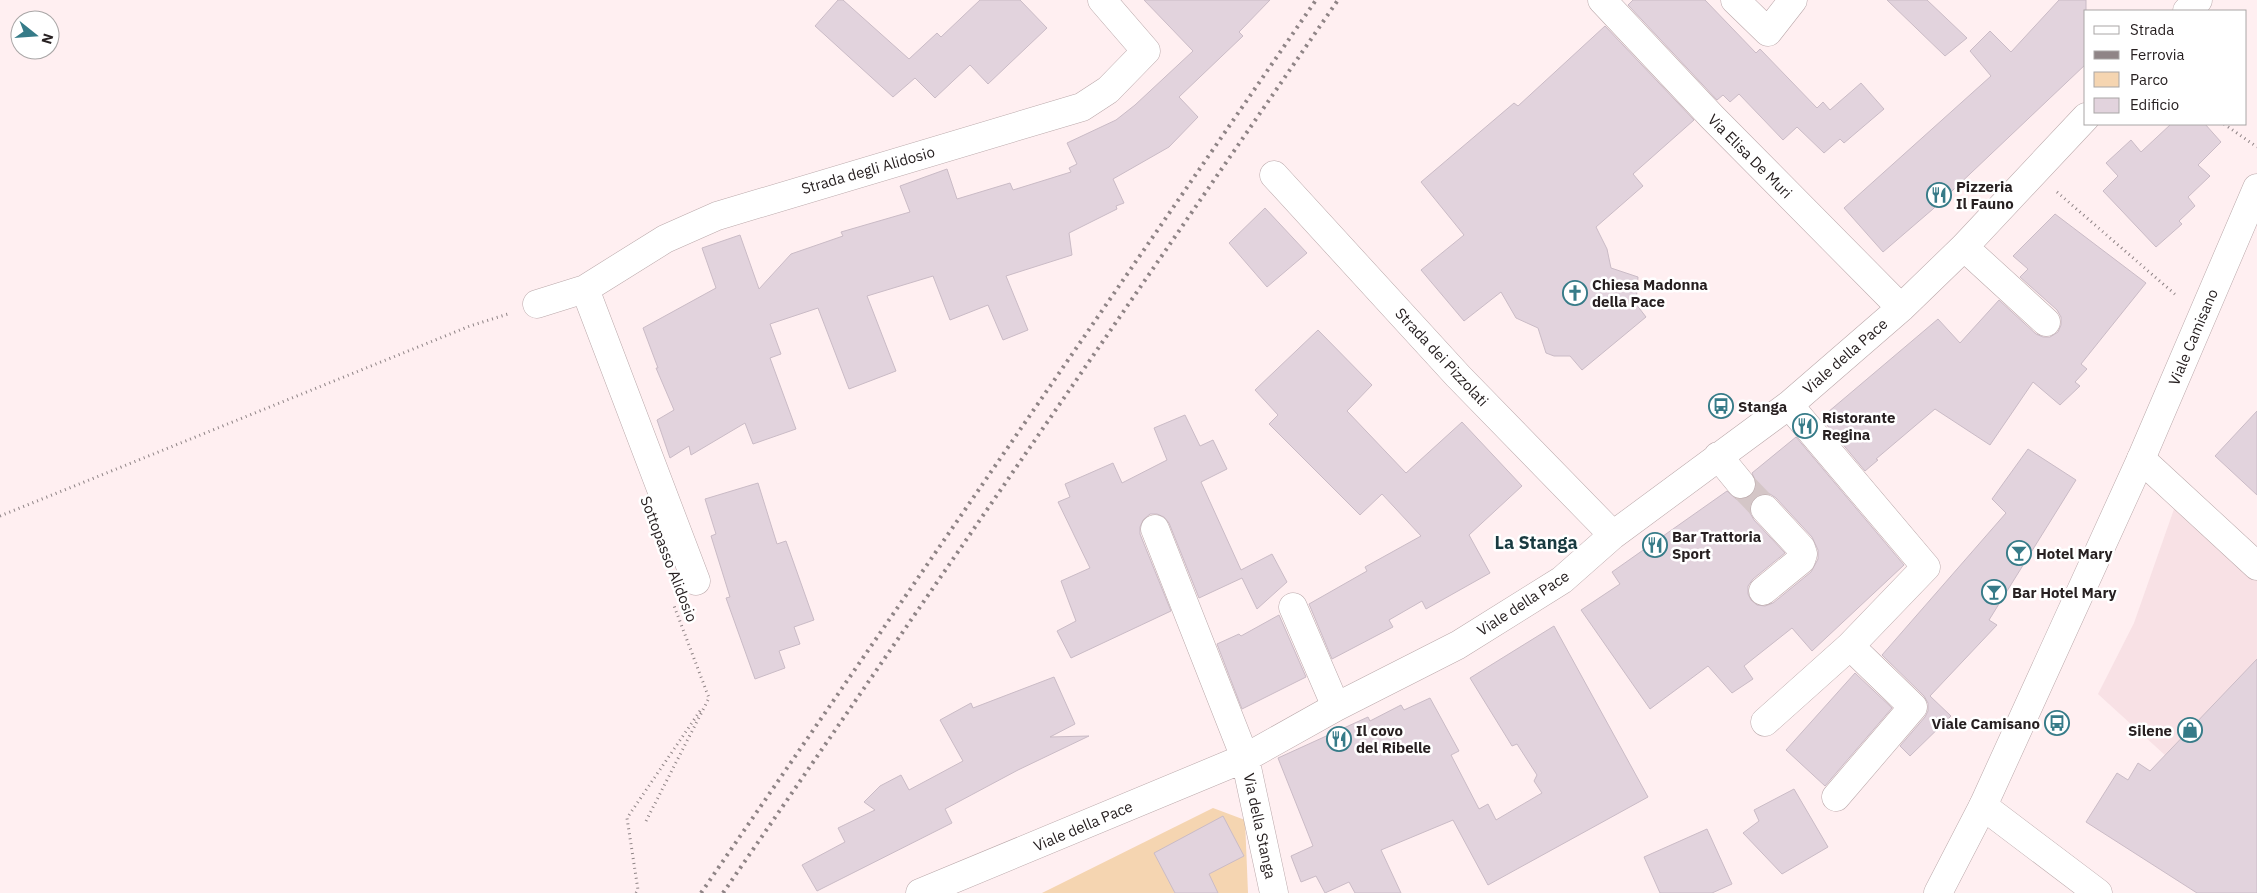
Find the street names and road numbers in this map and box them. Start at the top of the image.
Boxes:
street label: Via Elisa De Muri [1704,110,1796,202]
street label: Strada degli Alidosio [799,142,937,198]
street label: Viale Camisano [2164,286,2222,388]
street label: Strada dei Pizzolati [1391,304,1493,410]
street label: Viale della Pace [1799,314,1891,398]
street label: Sottopasso Alidosio [636,493,702,625]
street label: Viale della Pace [1473,566,1573,640]
street label: Via della Stanga [1240,771,1280,881]
street label: Viale della Pace [1031,797,1135,855]

